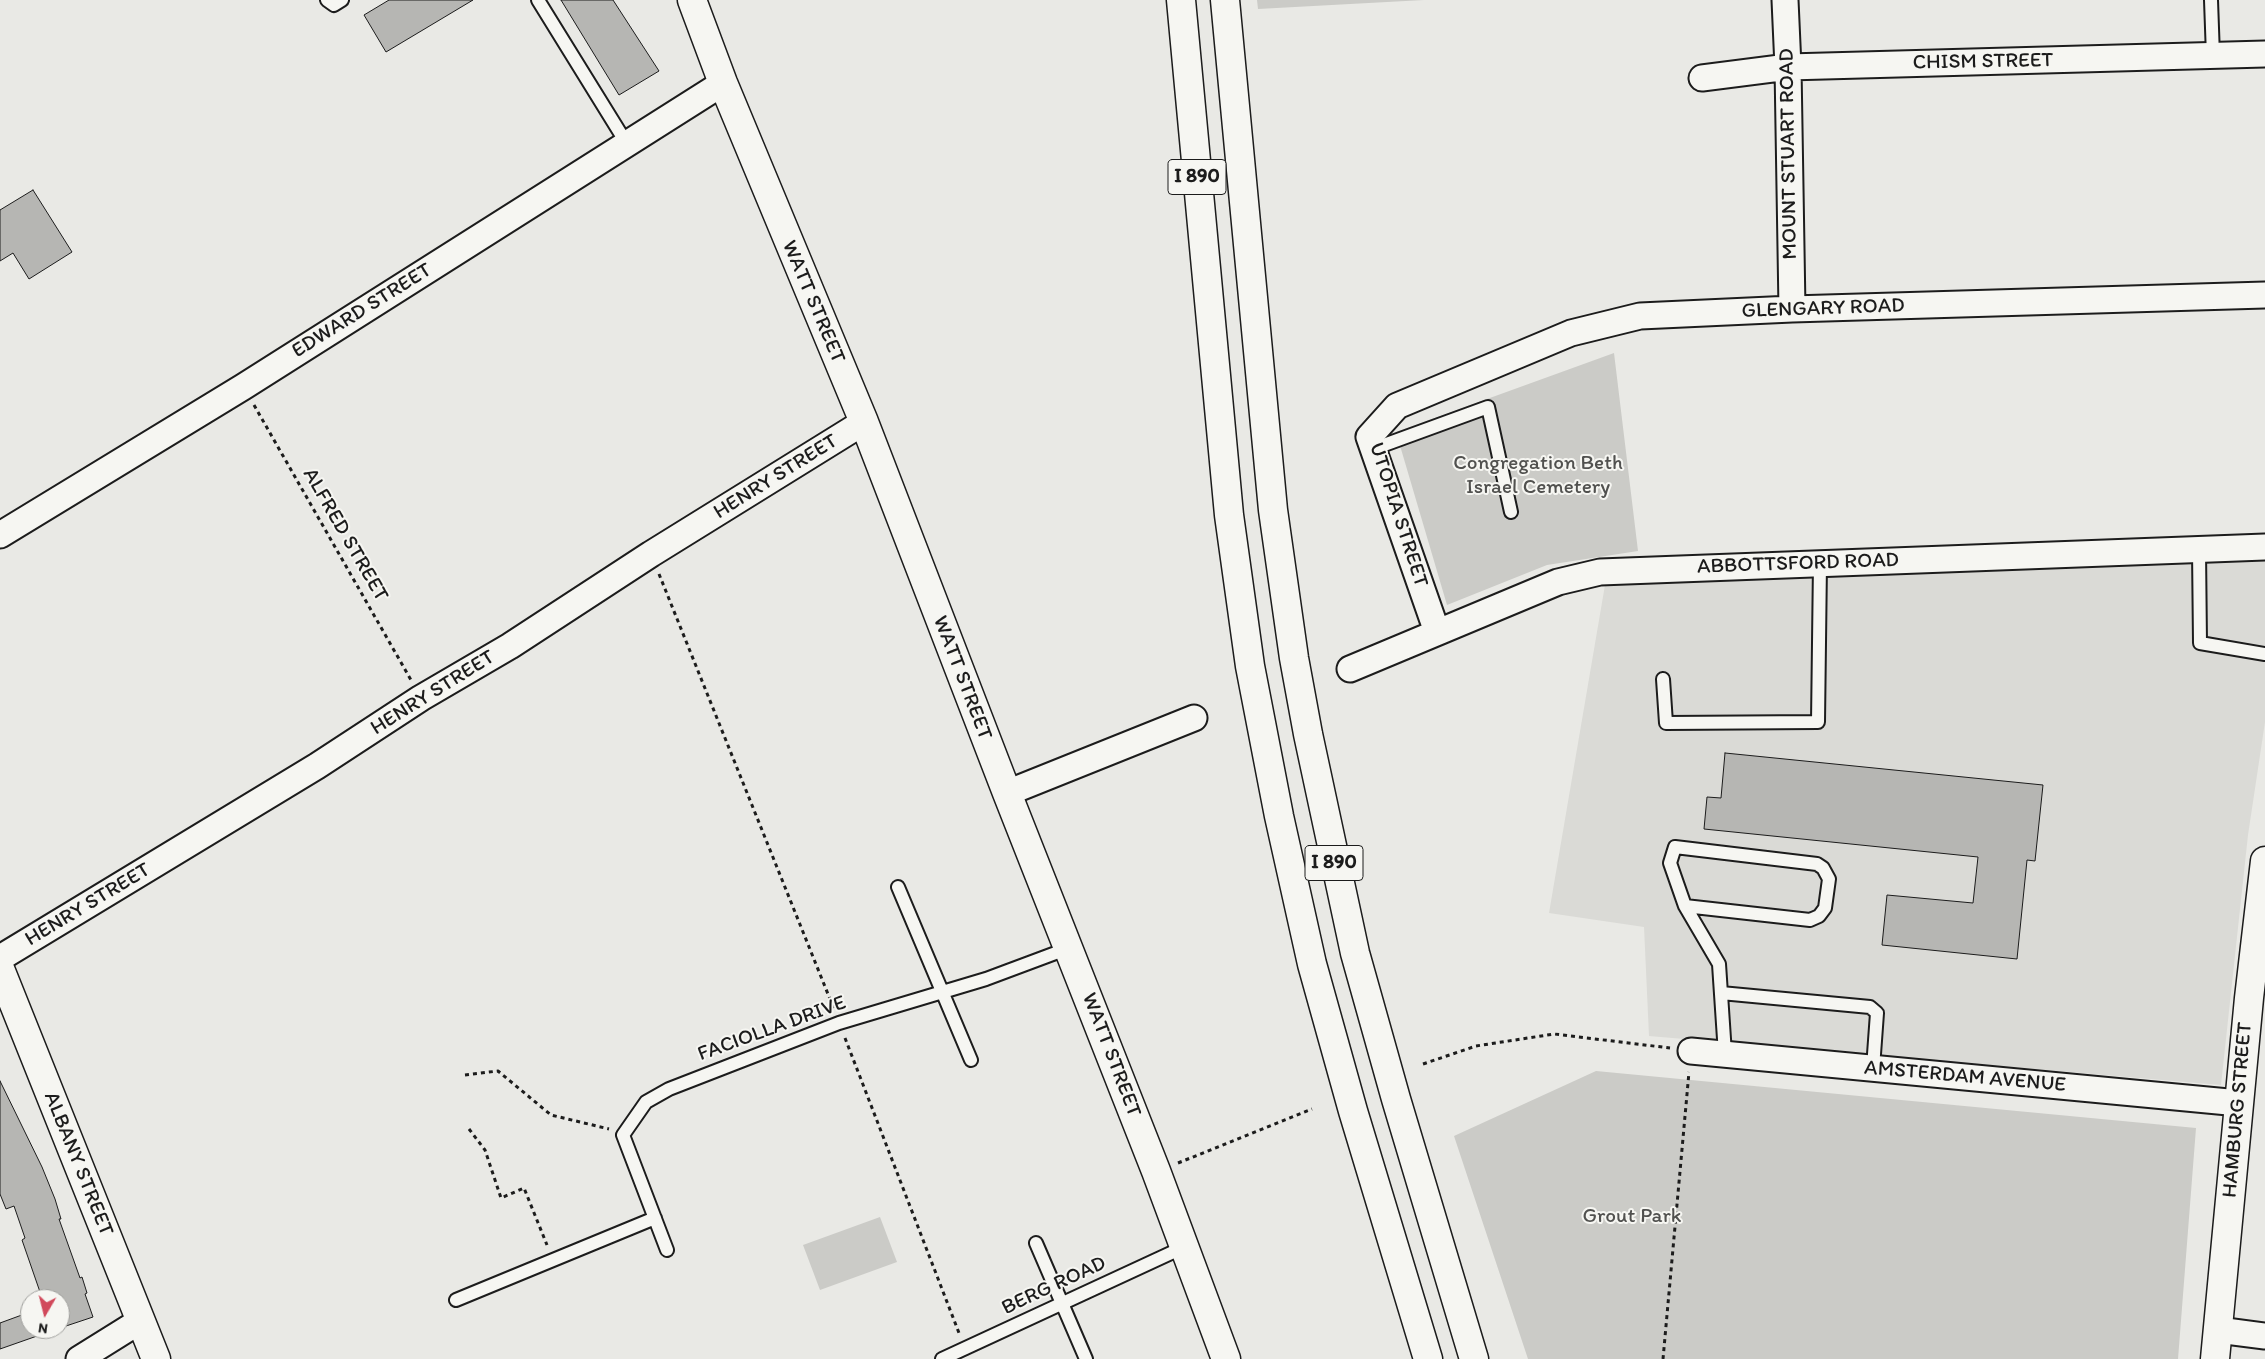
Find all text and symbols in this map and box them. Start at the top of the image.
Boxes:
street label: MOUNT STUART ROAD [1775,48,1803,260]
street label: CHISM STREET [1913,48,2053,76]
road number: I 890 [1168,160,1226,194]
street label: WATT STREET [776,237,850,367]
street label: EDWARD STREET [287,258,437,364]
street label: GLENGARY ROAD [1741,294,1905,324]
street label: HENRY STREET [709,429,843,525]
street label: UTOPIA STREET [1363,440,1433,590]
park label: Congregation Beth Israel Cemetery [1453,451,1623,501]
street label: ALFRED STREET [297,464,393,606]
street label: ABBOTTSFORD ROAD [1697,548,1899,580]
street label: WATT STREET [927,612,997,744]
street label: HENRY STREET [366,645,500,741]
road number: I 890 [1305,846,1363,880]
street label: HENRY STREET [21,858,155,952]
street label: WATT STREET [1076,989,1146,1121]
street label: FACIOLLA DRIVE [694,990,850,1068]
street label: HAMBURG STREET [2218,1021,2258,1199]
street label: AMSTERDAM AVENUE [1863,1056,2067,1098]
street label: ALBANY STREET [38,1088,118,1240]
park label: Grout Park [1583,1204,1681,1230]
street label: BERG ROAD [998,1251,1110,1321]
north arrow [20,1289,70,1339]
text: N [37,1319,49,1337]

